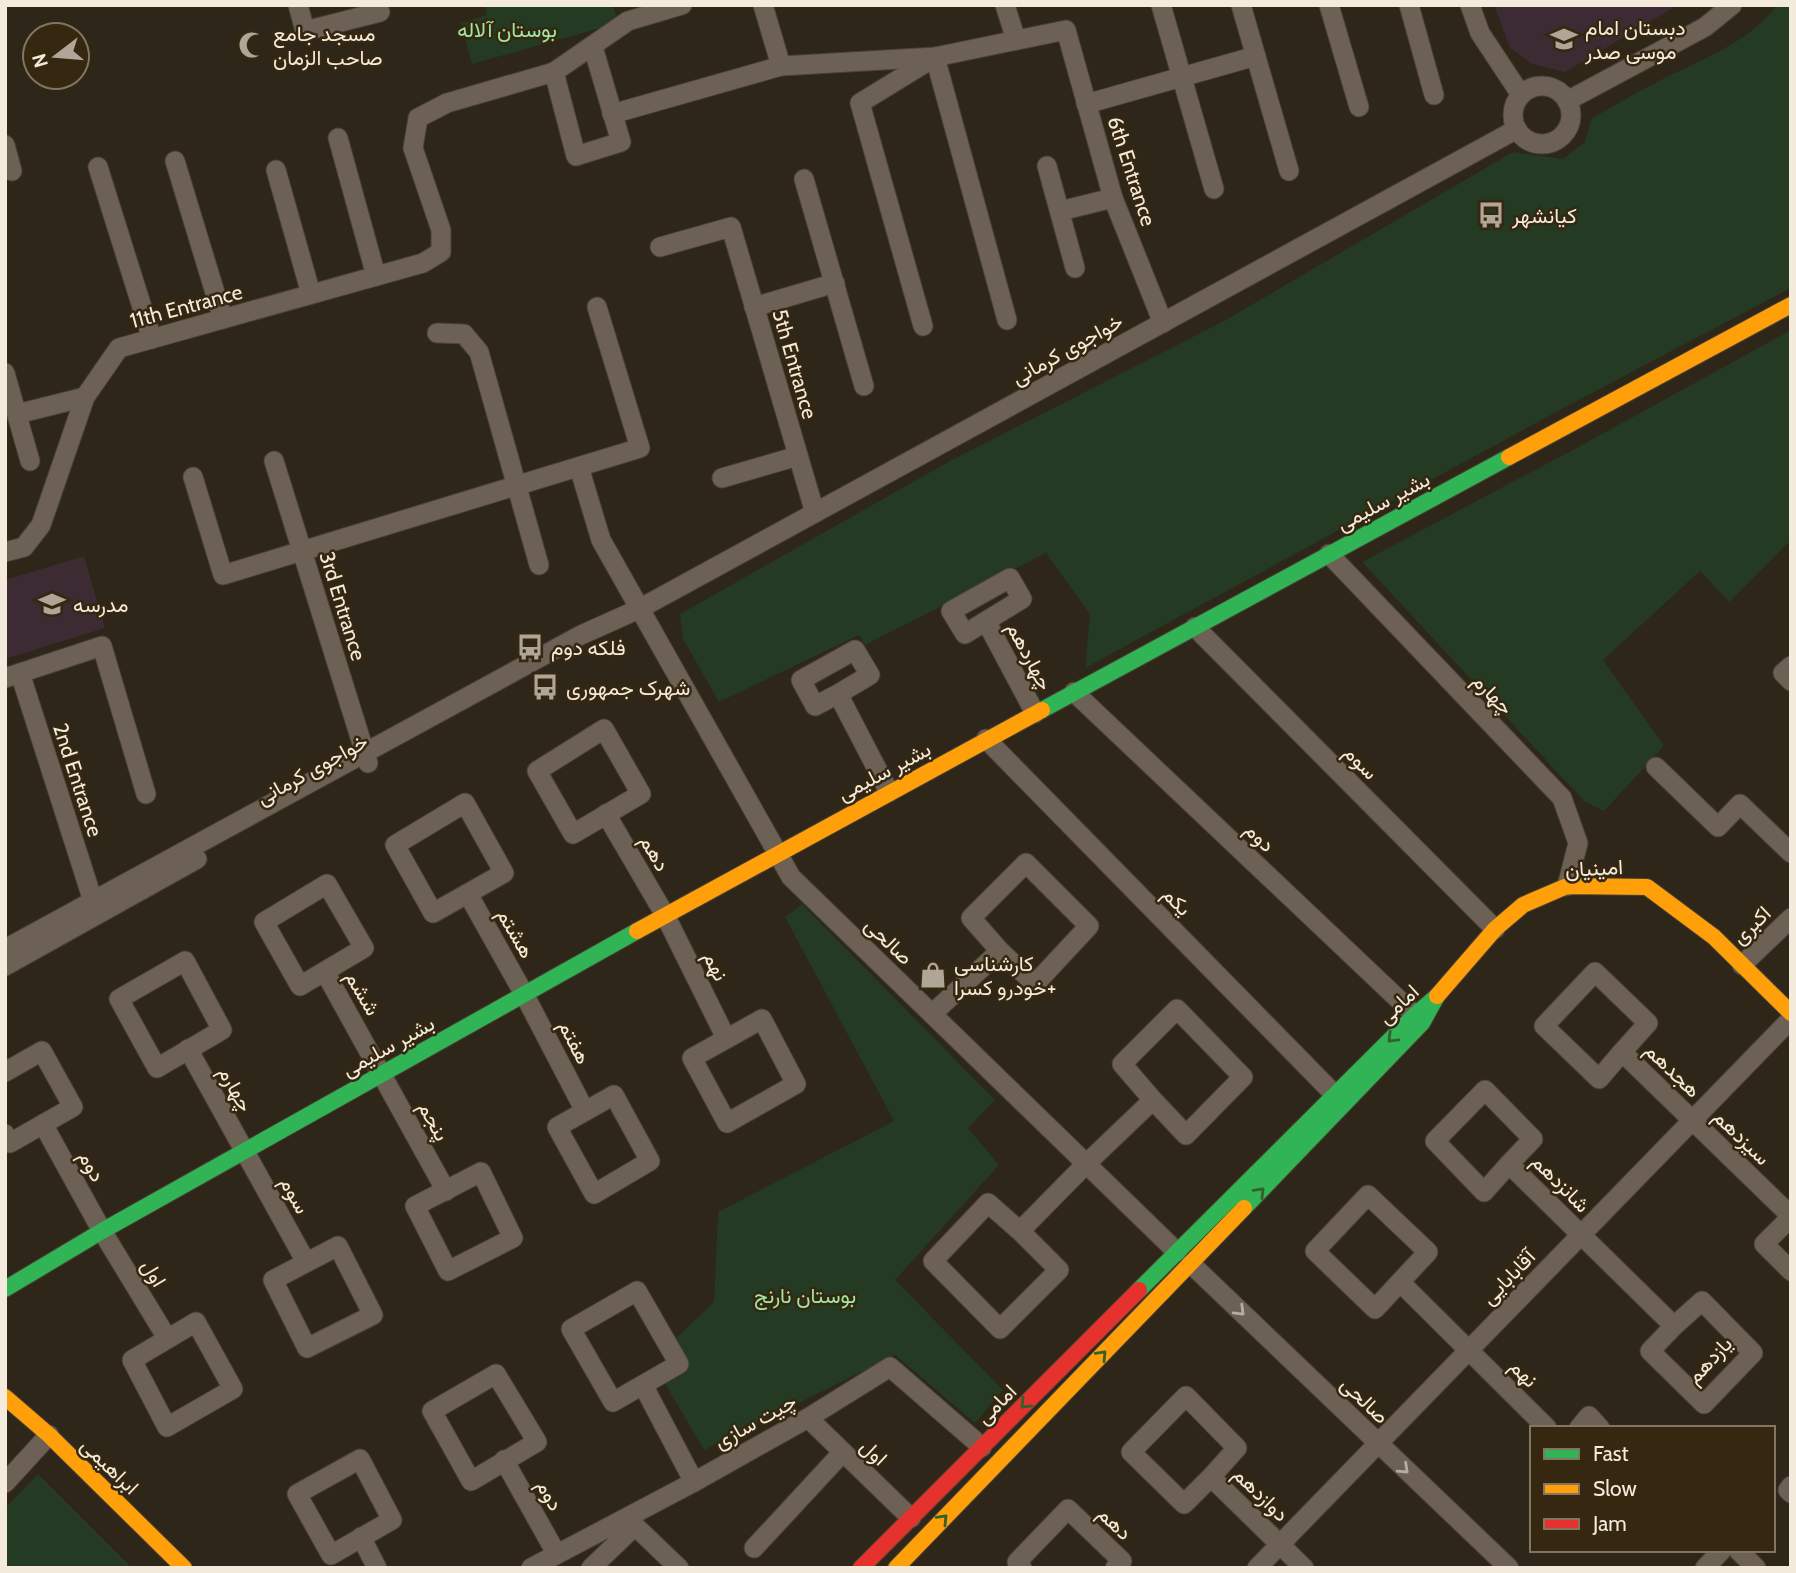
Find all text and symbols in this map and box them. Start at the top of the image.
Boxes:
place label: دبستان امام موسی صدر [1584,15,1686,65]
park label: بوستان آلاله [457,17,557,43]
north arrow [21,21,91,91]
place label: مسجد جامع صاحب الزمان [273,21,383,71]
school or university icon: دبستان امام موسی صدر [1549,24,1579,54]
mosque icon: مسجد جامع صاحب الزمان [237,30,267,60]
text: N [27,51,53,70]
street label: 6th Entrance [1103,113,1162,229]
bus stop icon: کیانشهر [1476,200,1506,230]
place label: کیانشهر [1511,203,1577,229]
street label: 11th Entrance [127,279,245,333]
street label: 5th Entrance [767,306,823,422]
street label: خواجوی کرمانی [1007,308,1127,391]
street label: بشیر سلیمی [1332,466,1434,537]
street label: 3rd Entrance [315,548,371,664]
school or university icon: مدرسه [37,589,67,619]
place label: مدرسه [73,592,128,618]
street label: چهاردهم [1000,618,1058,695]
bus stop icon: فلکه دوم [515,632,545,662]
place label: فلکه دوم [551,635,625,662]
street label: چهارم [1466,668,1519,721]
bus stop icon: شهرک جمهوری [530,672,560,702]
place label: شهرک جمهوری [566,675,690,701]
street label: 2nd Entrance [48,720,108,840]
street label: خواجوی کرمانی [252,728,372,811]
street label: بشیر سلیمی [833,736,935,807]
street label: سوم [1337,740,1383,786]
street label: دوم [1238,817,1280,859]
street label: دهم [633,830,675,877]
street label: امینیان [1564,854,1624,882]
street label: یکم [1156,881,1197,922]
street label: اکبری [1726,901,1776,950]
street label: هشتم [490,904,540,963]
street label: صالحی [860,912,918,970]
street label: نهم [696,947,734,986]
place label: کارشناسی خودرو کسرا+ [954,951,1056,1001]
shop icon: کارشناسی خودرو کسرا+ [918,960,948,990]
street label: ششم [339,966,386,1021]
street label: امامی [1372,979,1424,1029]
street label: بشیر سلیمی [337,1010,439,1083]
street label: هفتم [552,1016,597,1069]
one-way arrow [1387,1029,1400,1042]
street label: هجدهم [1638,1037,1706,1104]
street label: چهارم [212,1062,259,1117]
street label: پنجم [411,1097,455,1146]
street label: سیزدهم [1707,1104,1776,1172]
street label: دوم [72,1146,111,1187]
street label: شانزدهم [1525,1149,1595,1219]
street label: سوم [273,1172,315,1219]
one-way arrow [1251,1187,1264,1200]
street label: آقابابایی [1476,1243,1542,1310]
street label: اول [135,1255,172,1292]
park label: بوستان نارنج [754,1283,856,1310]
one-way arrow [1232,1302,1245,1315]
street label: یازدهم [1681,1331,1739,1390]
one-way arrow [1093,1351,1106,1364]
street label: نهم [1503,1354,1543,1394]
street label: صالحی [1336,1371,1394,1429]
street label: امامی [971,1379,1021,1429]
street label: چیت سازی [710,1388,801,1455]
one-way arrow [1021,1396,1034,1409]
legend [1530,1426,1775,1552]
street label: ابراهیمی [75,1432,144,1500]
street label: اول [855,1433,893,1471]
text: Fast [1593,1441,1629,1466]
one-way arrow [1396,1460,1409,1473]
street label: دوازدهم [1227,1461,1294,1528]
street label: دوم [530,1475,569,1516]
text: Slow [1593,1476,1637,1501]
street label: دهم [1091,1501,1137,1547]
text: Jam [1592,1511,1627,1536]
one-way arrow [935,1514,948,1527]

